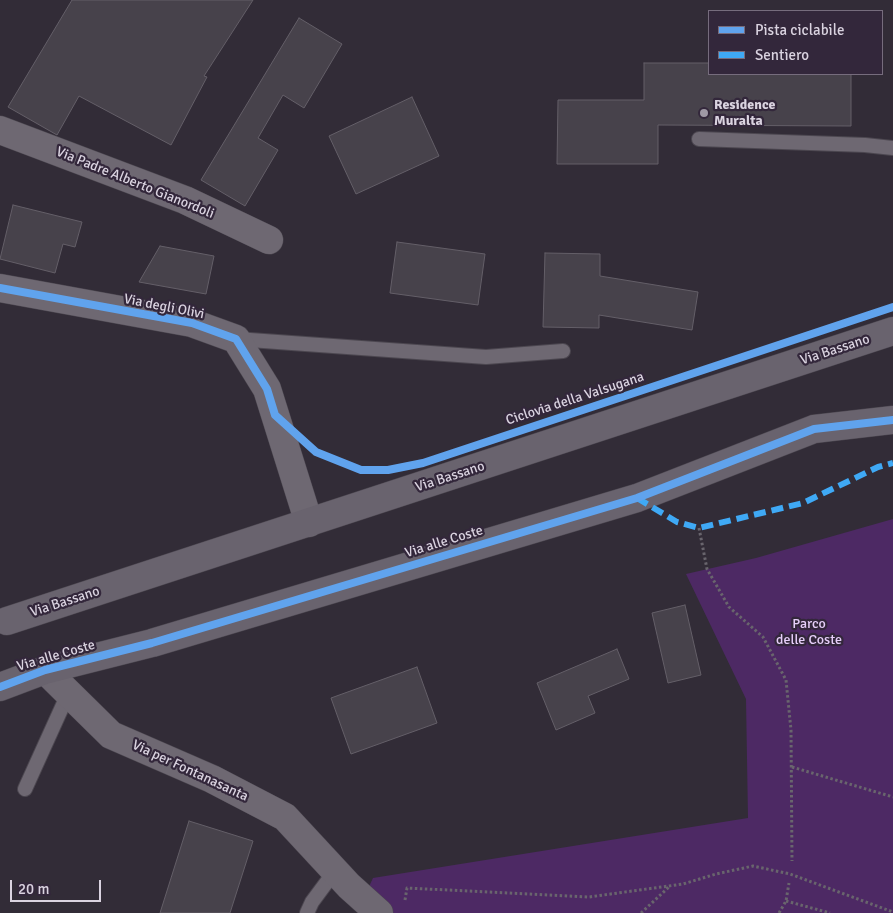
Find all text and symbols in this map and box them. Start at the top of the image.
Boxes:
legend [708,10,883,75]
text: Pista ciclabile [755,21,844,39]
text: Sentiero [755,46,809,64]
place label: Residence Muralta [714,97,775,130]
marker: Residence Muralta [698,107,710,119]
street label: Via Padre Alberto Gianordoli [54,144,216,222]
street label: Via degli Olivi [122,291,206,323]
street label: Via Bassano [798,331,872,369]
street label: Ciclovia della Valsugana [504,369,646,429]
street label: Via Bassano [413,458,487,496]
street label: Via alle Coste [403,522,485,562]
street label: Via Bassano [28,583,102,621]
park label: Parco delle Coste [776,616,842,648]
street label: Via alle Coste [15,637,97,675]
street label: Via per Fontanasanta [129,737,251,805]
scale bar [12,870,104,902]
text: 20 m [18,880,49,898]

